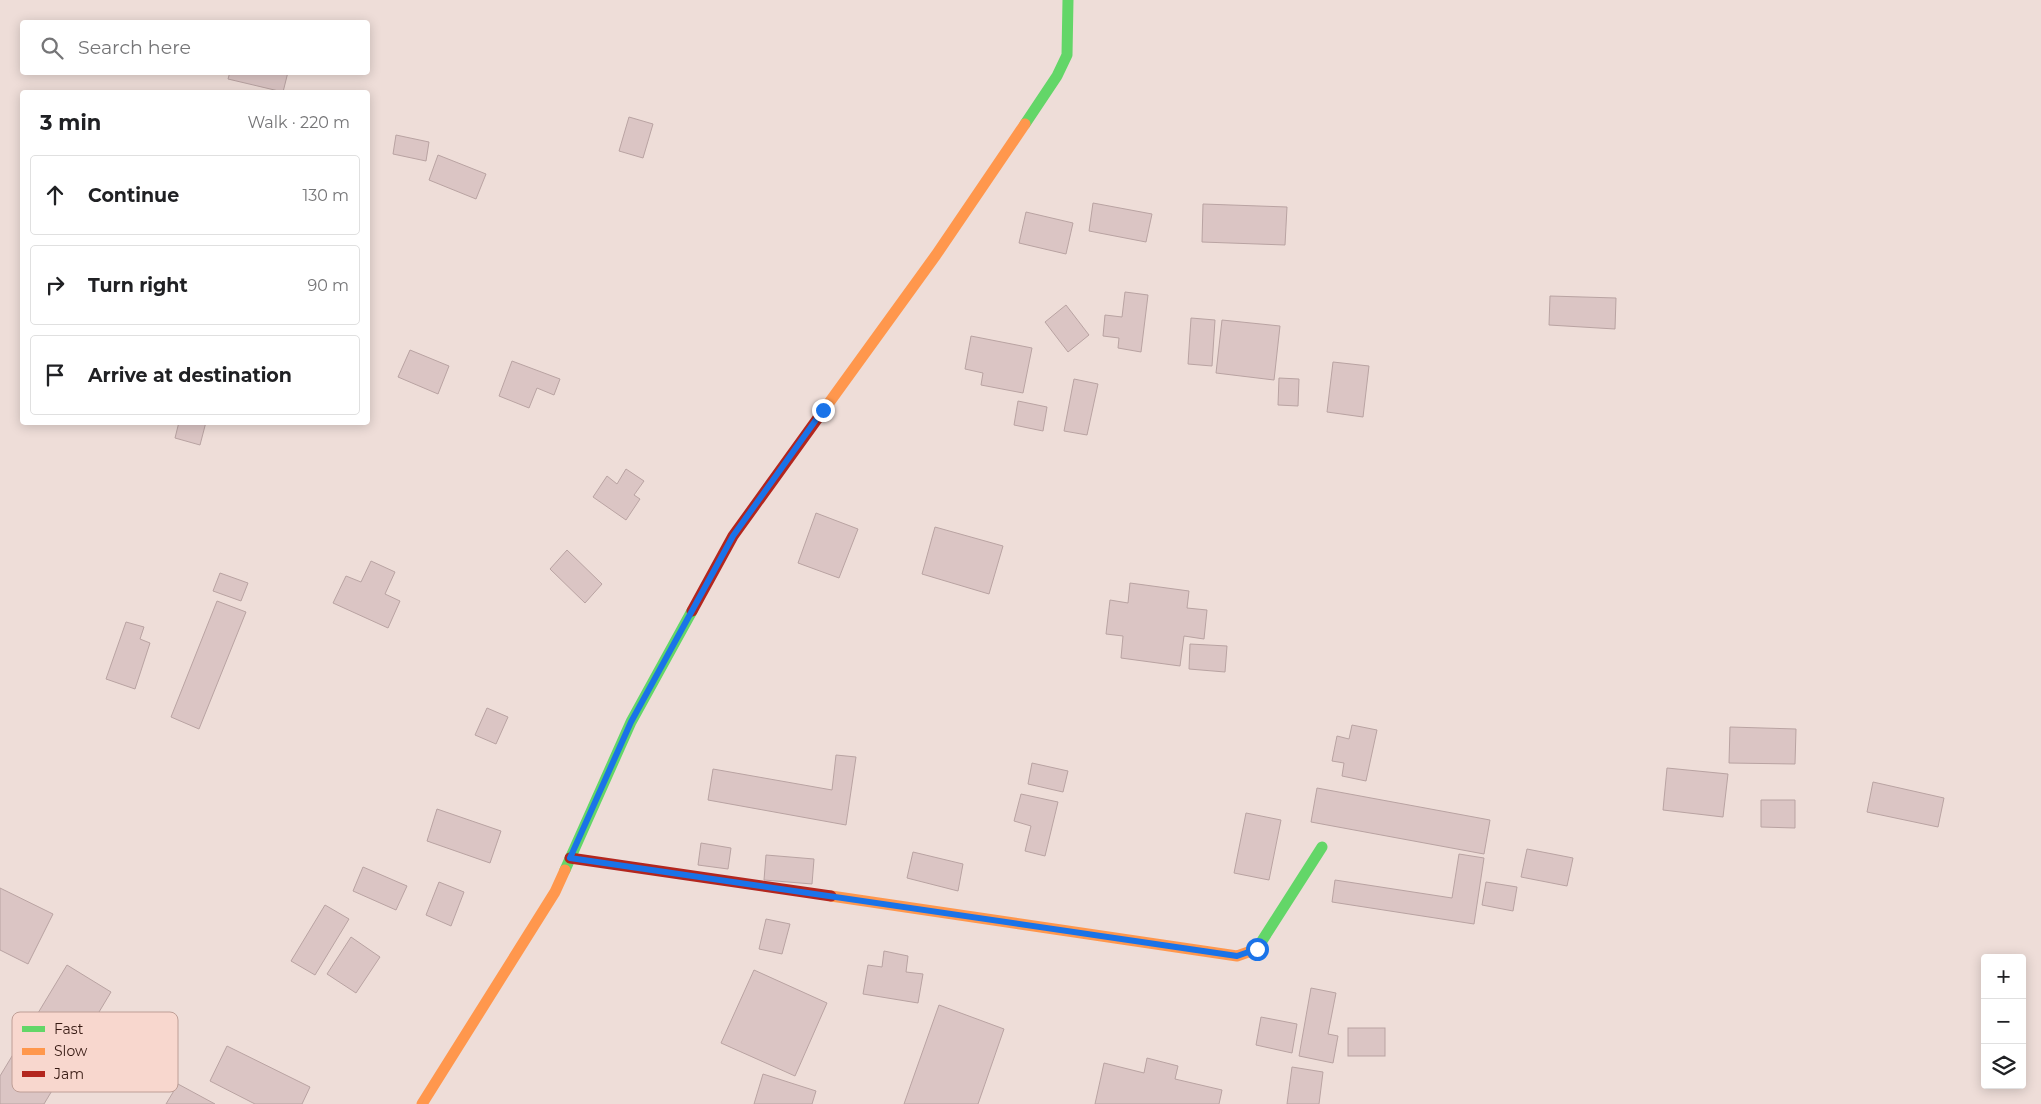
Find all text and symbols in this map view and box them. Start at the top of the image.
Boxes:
search box [20,20,370,75]
icon: search [38,34,66,62]
text: Search here [78,36,191,59]
text: 3 min [40,110,101,135]
text: Walk · 220 m [247,113,350,132]
icon: ahead [41,181,69,209]
text: Continue [88,184,179,207]
text: 130 m [302,186,349,205]
icon: right [41,271,69,299]
text: Turn right [88,274,188,297]
text: 90 m [307,276,349,295]
icon: arrive [41,361,69,389]
text: Arrive at destination [88,364,292,387]
route end [812,399,835,422]
route start [1246,938,1269,961]
map controls [1981,954,2026,1089]
button: + [1981,954,2026,999]
button: − [1981,999,2026,1044]
legend [12,1012,178,1092]
text: Fast [54,1020,84,1038]
text: Slow [54,1042,88,1060]
button: layers [1981,1044,2026,1089]
text: Jam [53,1065,84,1083]

